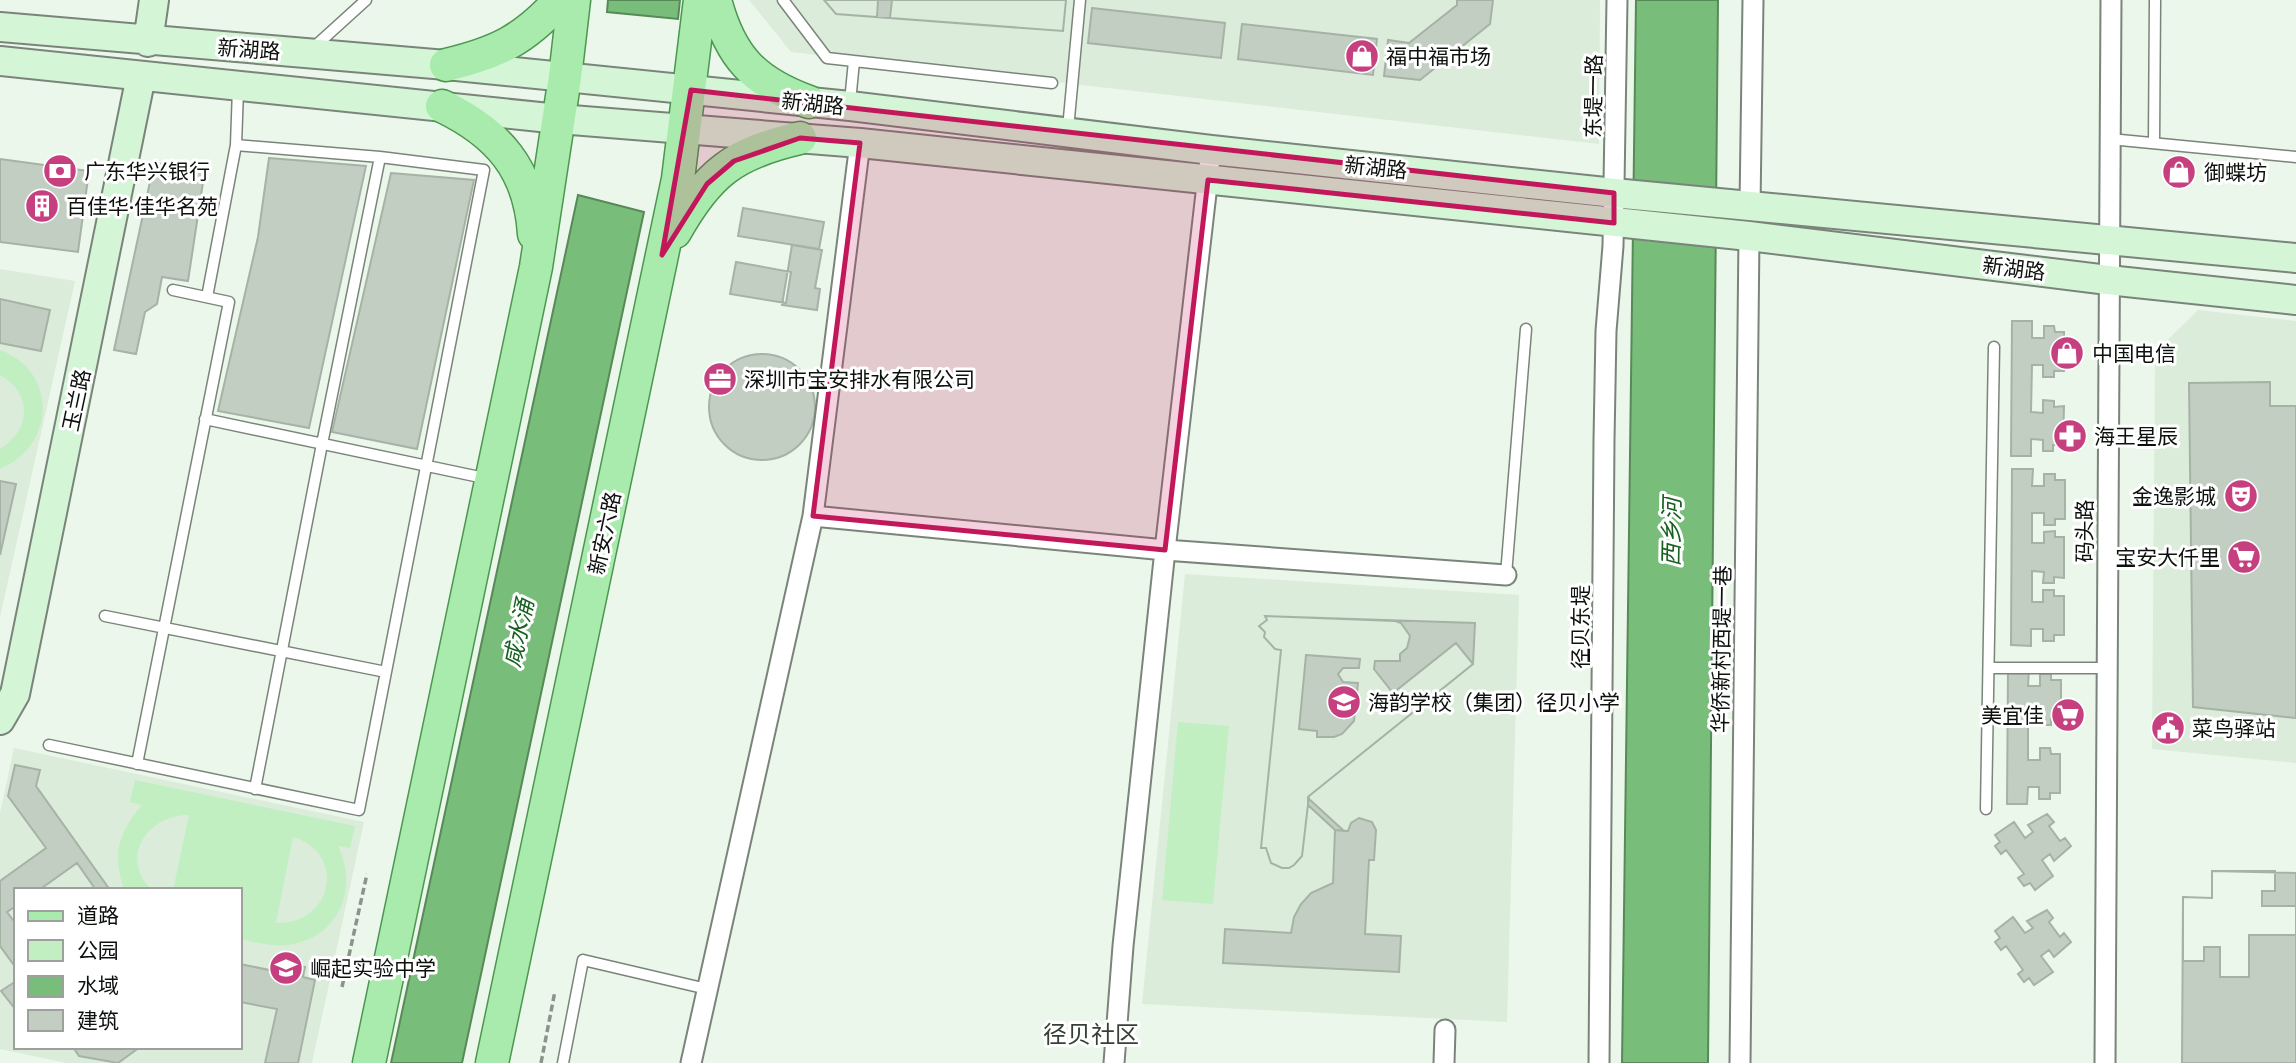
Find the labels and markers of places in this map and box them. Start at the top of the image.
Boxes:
shop icon: 福中福市场 [1343,37,1381,75]
place label: 福中福市场 [1386,42,1491,70]
bank icon: 广东华兴银行 [41,152,79,190]
shop icon: 御蝶坊 [2160,153,2198,191]
place label: 广东华兴银行 [84,157,210,185]
place label: 御蝶坊 [2204,158,2267,186]
building icon: 百佳华·佳华名苑 [23,187,61,225]
place label: 百佳华·佳华名苑 [66,192,218,220]
shop icon: 中国电信 [2048,334,2086,372]
place label: 中国电信 [2092,339,2176,367]
office icon: 深圳市宝安排水有限公司 [701,360,739,398]
place label: 深圳市宝安排水有限公司 [744,365,975,393]
pharmacy icon: 海王星辰 [2051,417,2089,455]
place label: 海王星辰 [2094,422,2178,450]
theatre icon: 金逸影城 [2222,477,2260,515]
place label: 金逸影城 [2132,482,2216,510]
supermarket icon: 宝安大仟里 [2225,538,2263,576]
place label: 宝安大仟里 [2115,543,2220,571]
school or university icon: 海韵学校（集团）径贝小学 [1325,683,1363,721]
place label: 海韵学校（集团）径贝小学 [1368,688,1620,716]
supermarket icon: 美宜佳 [2049,696,2087,734]
place label: 美宜佳 [1981,701,2044,729]
public building icon: 菜鸟驿站 [2149,709,2187,747]
place label: 菜鸟驿站 [2192,714,2276,742]
school or university icon: 崛起实验中学 [267,949,305,987]
place label: 崛起实验中学 [310,954,436,982]

